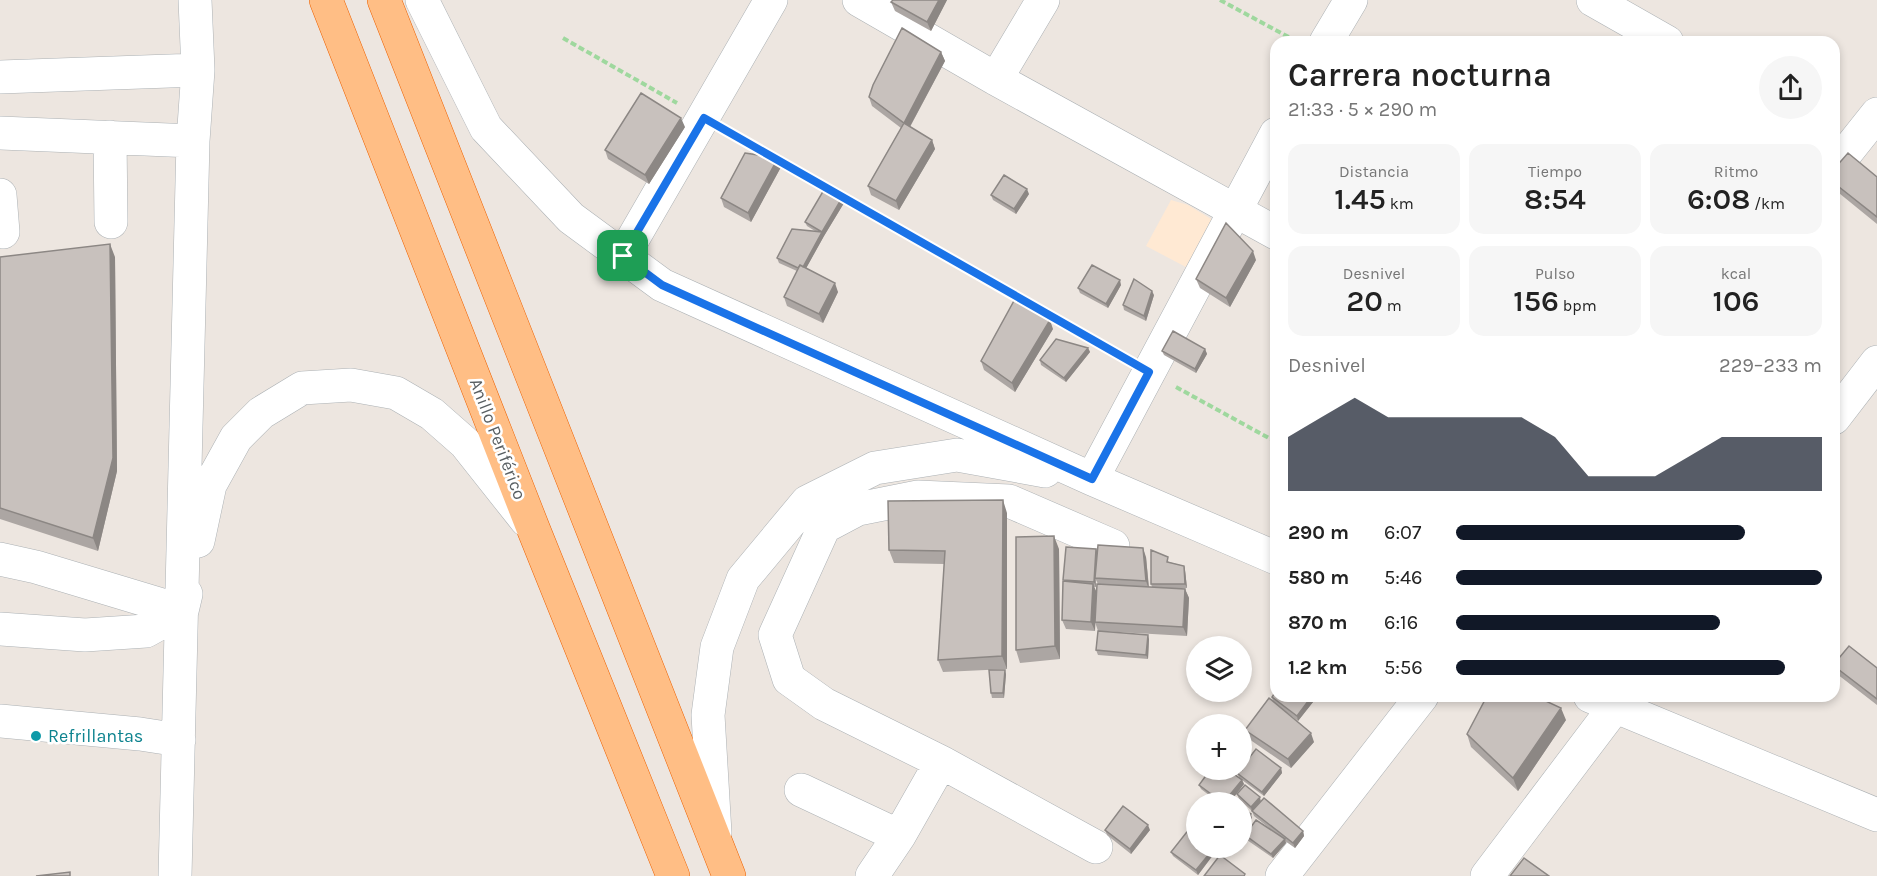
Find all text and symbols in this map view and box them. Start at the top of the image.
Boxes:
text: Carrera nocturna [1288,56,1552,94]
button: share [1759,56,1822,119]
text: 21:33 · 5 × 290 m [1288,98,1437,121]
text: Distancia [1339,162,1409,181]
text: Tiempo [1528,162,1582,181]
text: Ritmo [1714,162,1758,181]
text: 1.45 [1334,181,1386,217]
text: 8:54 [1524,181,1586,217]
text: 6:08 [1687,181,1750,217]
text: km [1386,194,1414,213]
text: /km [1750,194,1785,213]
pin [597,230,648,281]
icon: arrive [606,239,639,272]
text: Desnivel [1343,264,1405,283]
text: Pulso [1535,264,1575,283]
text: kcal [1721,264,1751,283]
text: 20 [1346,283,1383,319]
text: 156 [1513,283,1559,319]
text: 106 [1712,283,1760,319]
text: m [1383,296,1402,315]
text: bpm [1559,296,1597,315]
text: Desnivel [1288,354,1366,377]
text: 229–233 m [1719,354,1822,377]
street label: Anillo Periférico [465,375,531,503]
text: 290 m [1288,521,1349,544]
text: 6:07 [1384,521,1421,544]
text: 580 m [1288,566,1349,589]
text: 5:46 [1384,566,1423,589]
text: 870 m [1288,611,1348,634]
text: 6:16 [1384,611,1418,634]
map controls [1186,636,1252,858]
button: layers [1186,636,1252,702]
text: 1.2 km [1288,656,1347,679]
text: 5:56 [1384,656,1423,679]
button: + [1186,714,1252,780]
place label: Refrillantas [48,725,143,747]
marker: Refrillantas [29,729,43,743]
button: − [1186,792,1252,858]

